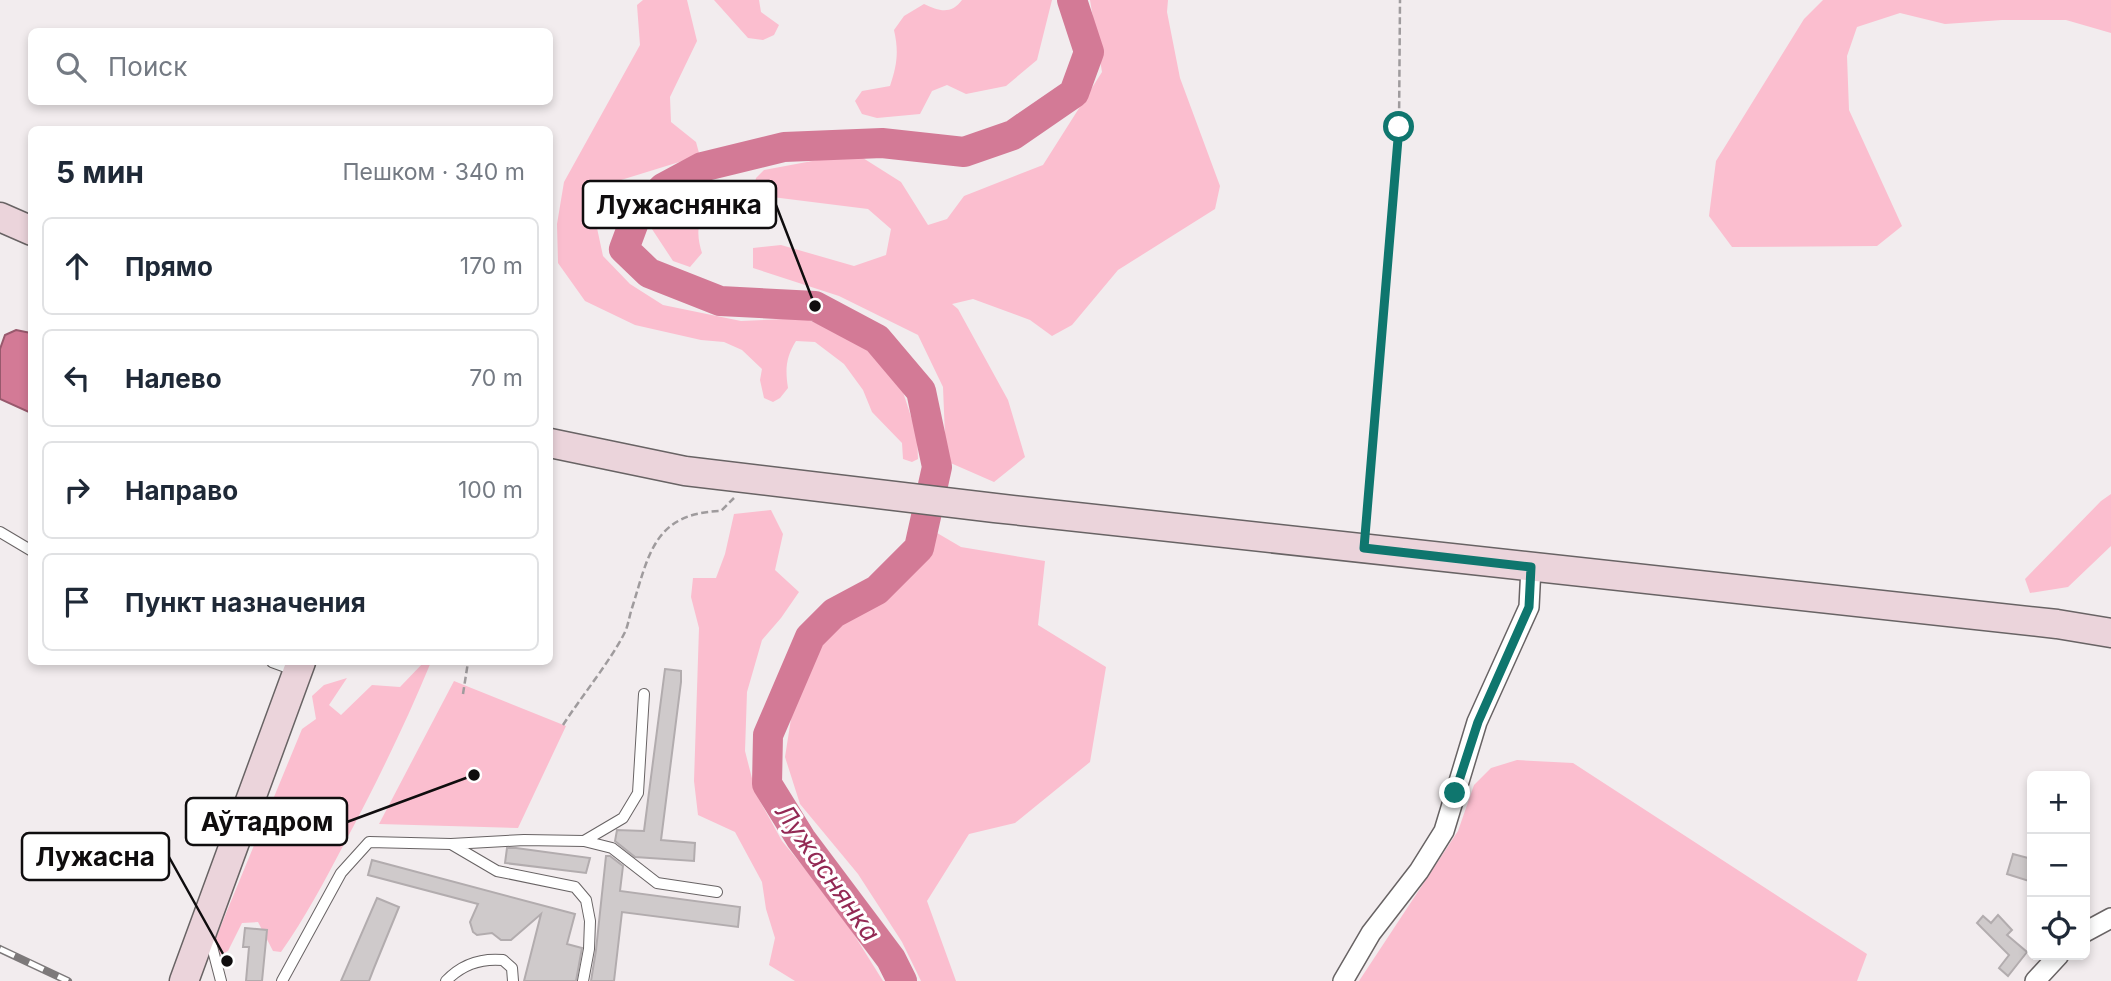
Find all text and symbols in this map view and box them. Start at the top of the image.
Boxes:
search box [28,28,553,105]
icon: search [52,48,90,86]
text: Поиск [108,51,187,82]
route start [1383,111,1414,142]
text: 5 мин [56,154,144,190]
text: Пешком · 340 m [342,158,525,186]
callout: Лужаснянка [583,181,776,228]
text: Лужаснянка [596,189,762,220]
icon: ahead [58,247,96,285]
text: Прямо [125,251,213,282]
text: 170 m [460,252,523,280]
icon: left [58,359,96,397]
text: Налево [125,363,222,394]
text: 70 m [469,364,523,392]
icon: right [58,471,96,509]
text: Направо [125,475,238,506]
text: 100 m [458,476,523,504]
icon: arrive [58,583,96,621]
text: Пункт назначения [125,587,366,618]
map controls [2027,771,2090,960]
button: + [2027,771,2090,834]
route end [1439,777,1470,808]
water label: Лужаснянка [769,797,887,947]
callout: Аўтадром [186,798,347,845]
text: Аўтадром [201,806,333,837]
callout: Лужасна [22,833,169,880]
button: − [2027,834,2090,897]
text: Лужасна [35,841,155,872]
button: locate [2027,897,2090,960]

